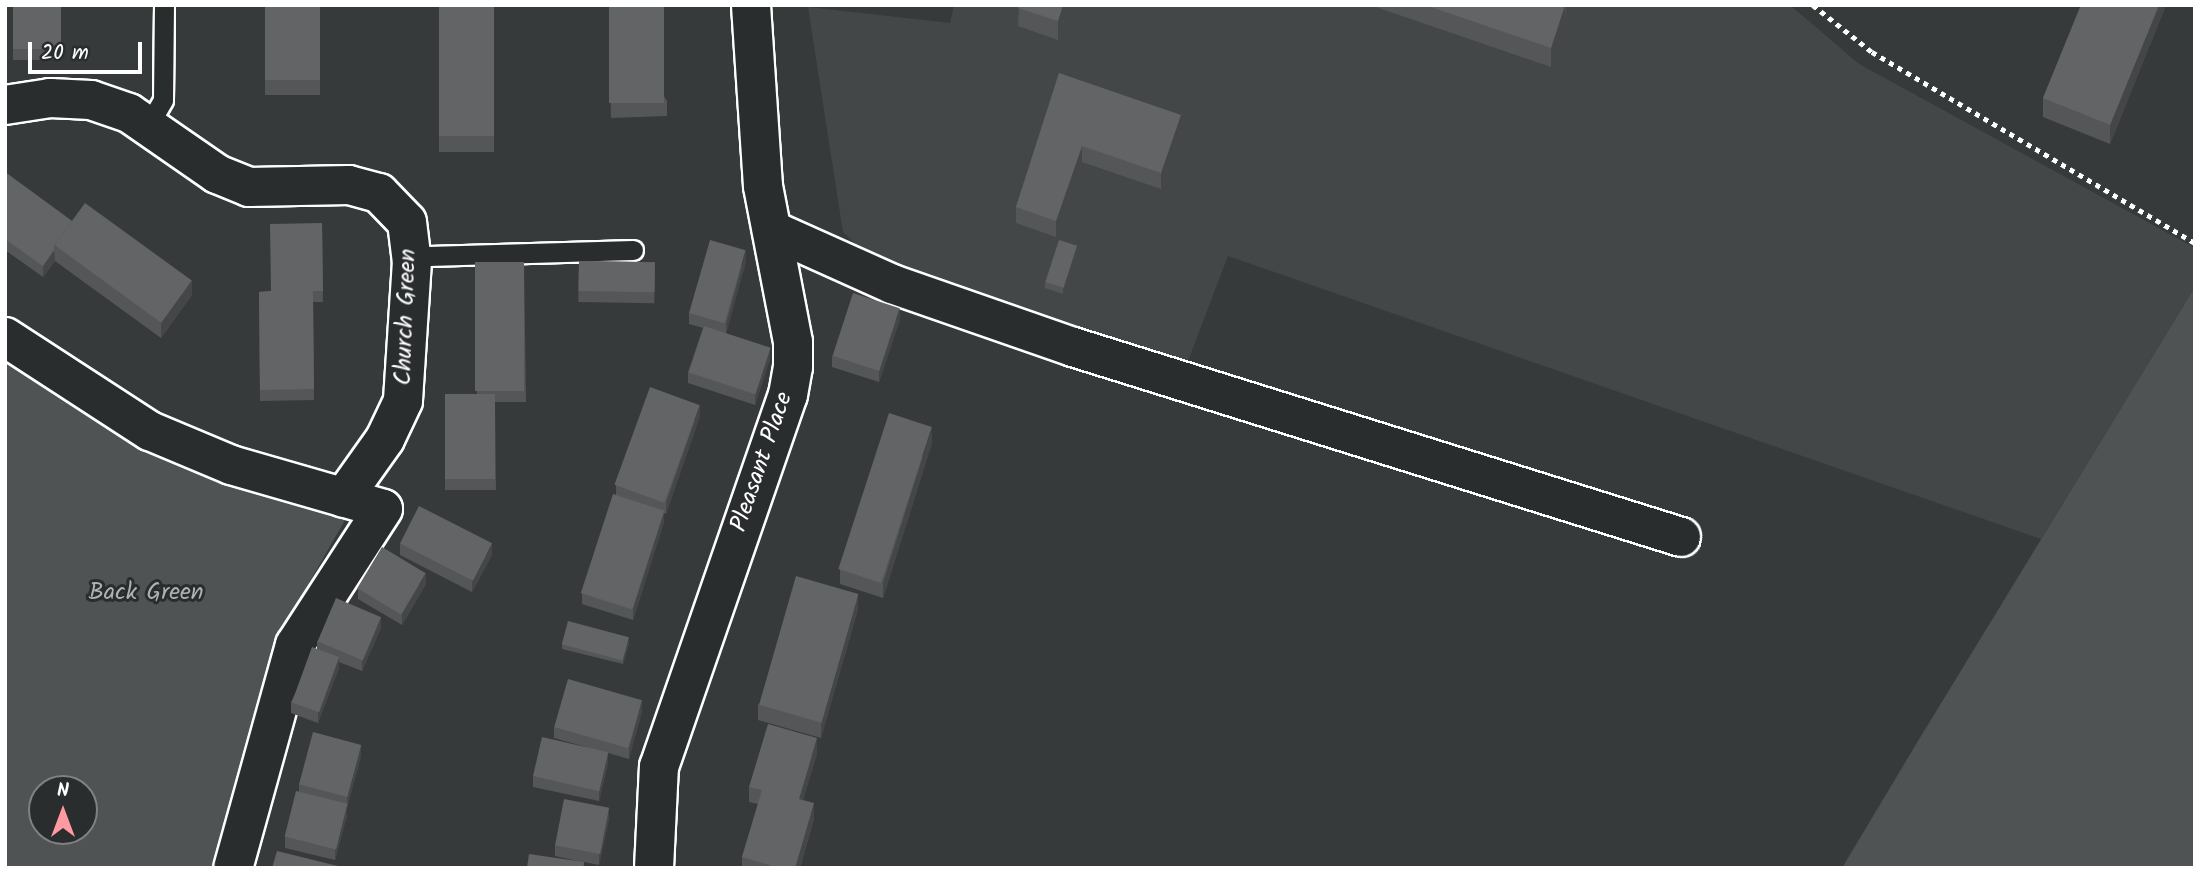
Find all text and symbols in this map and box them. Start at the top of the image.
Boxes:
scale bar [32,28,145,72]
text: 20 m [41,37,89,70]
street label: Church Green [389,248,423,386]
street label: Pleasant Place [725,388,799,536]
park label: Back Green [88,579,204,607]
north arrow [28,775,98,845]
text: N [57,776,69,806]

